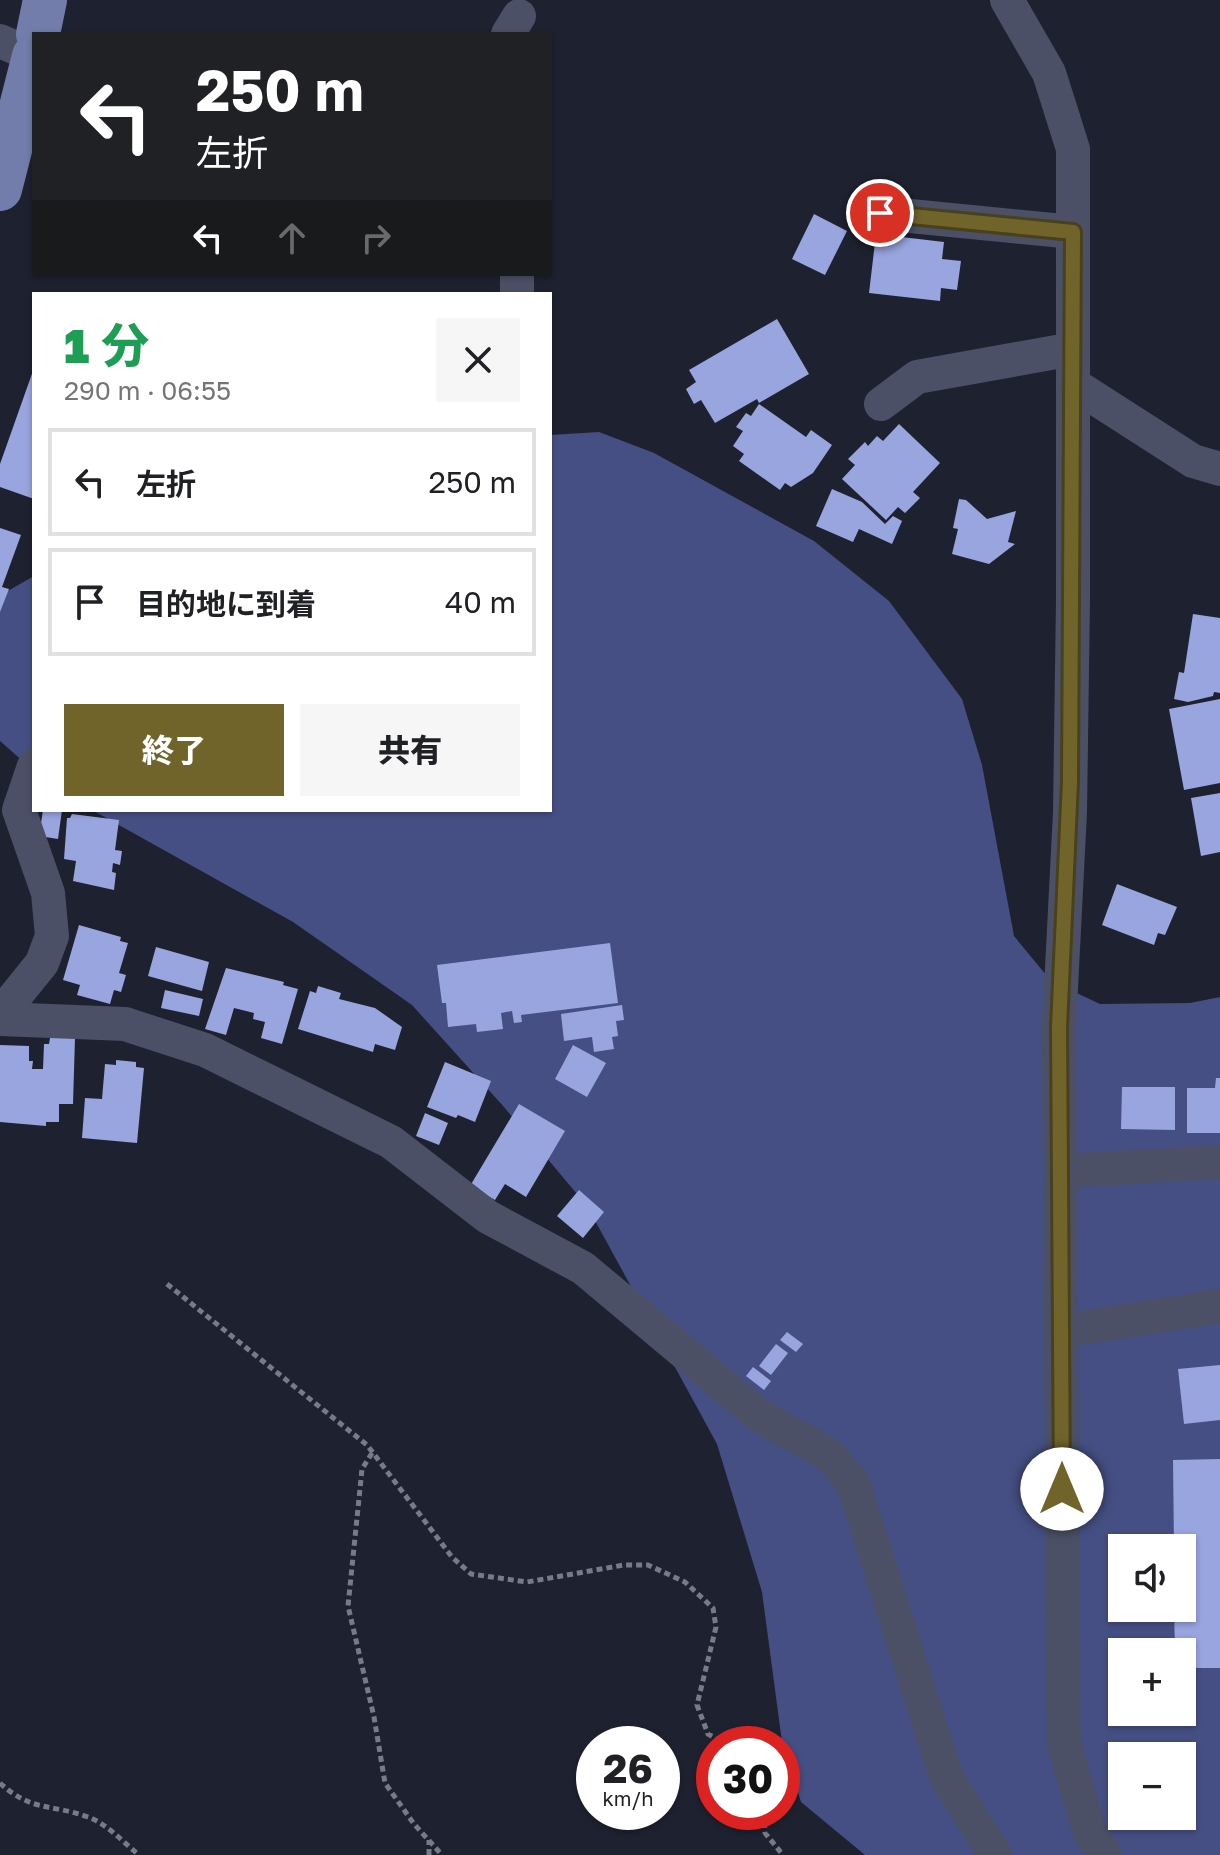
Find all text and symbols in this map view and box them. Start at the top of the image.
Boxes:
text: 250 m [196,56,364,123]
icon: left [64,64,168,168]
text: 左折 [196,131,268,174]
pin [846,179,914,247]
icon: arrive [858,191,902,235]
icon: left [186,216,230,260]
icon: ahead [270,216,314,260]
icon: right [354,216,398,260]
text: 1 分 [64,316,149,374]
button: close [436,318,520,402]
text: 290 m · 06:55 [64,375,231,406]
icon: left [68,460,112,504]
text: 250 m [429,464,516,500]
text: 左折 [136,466,196,502]
icon: arrive [68,580,112,624]
text: 40 m [445,584,516,620]
text: 目的地に到着 [136,586,316,622]
button: 終了 [64,704,284,796]
button: 共有 [300,704,520,796]
position arrow [1020,1447,1104,1531]
map controls [1108,1534,1196,1830]
button: sound [1108,1534,1196,1622]
button: + [1108,1638,1196,1726]
speed limit sign: 30 [696,1726,800,1830]
button: − [1108,1742,1196,1830]
text: 26 [603,1744,653,1792]
text: km/h [603,1786,653,1810]

